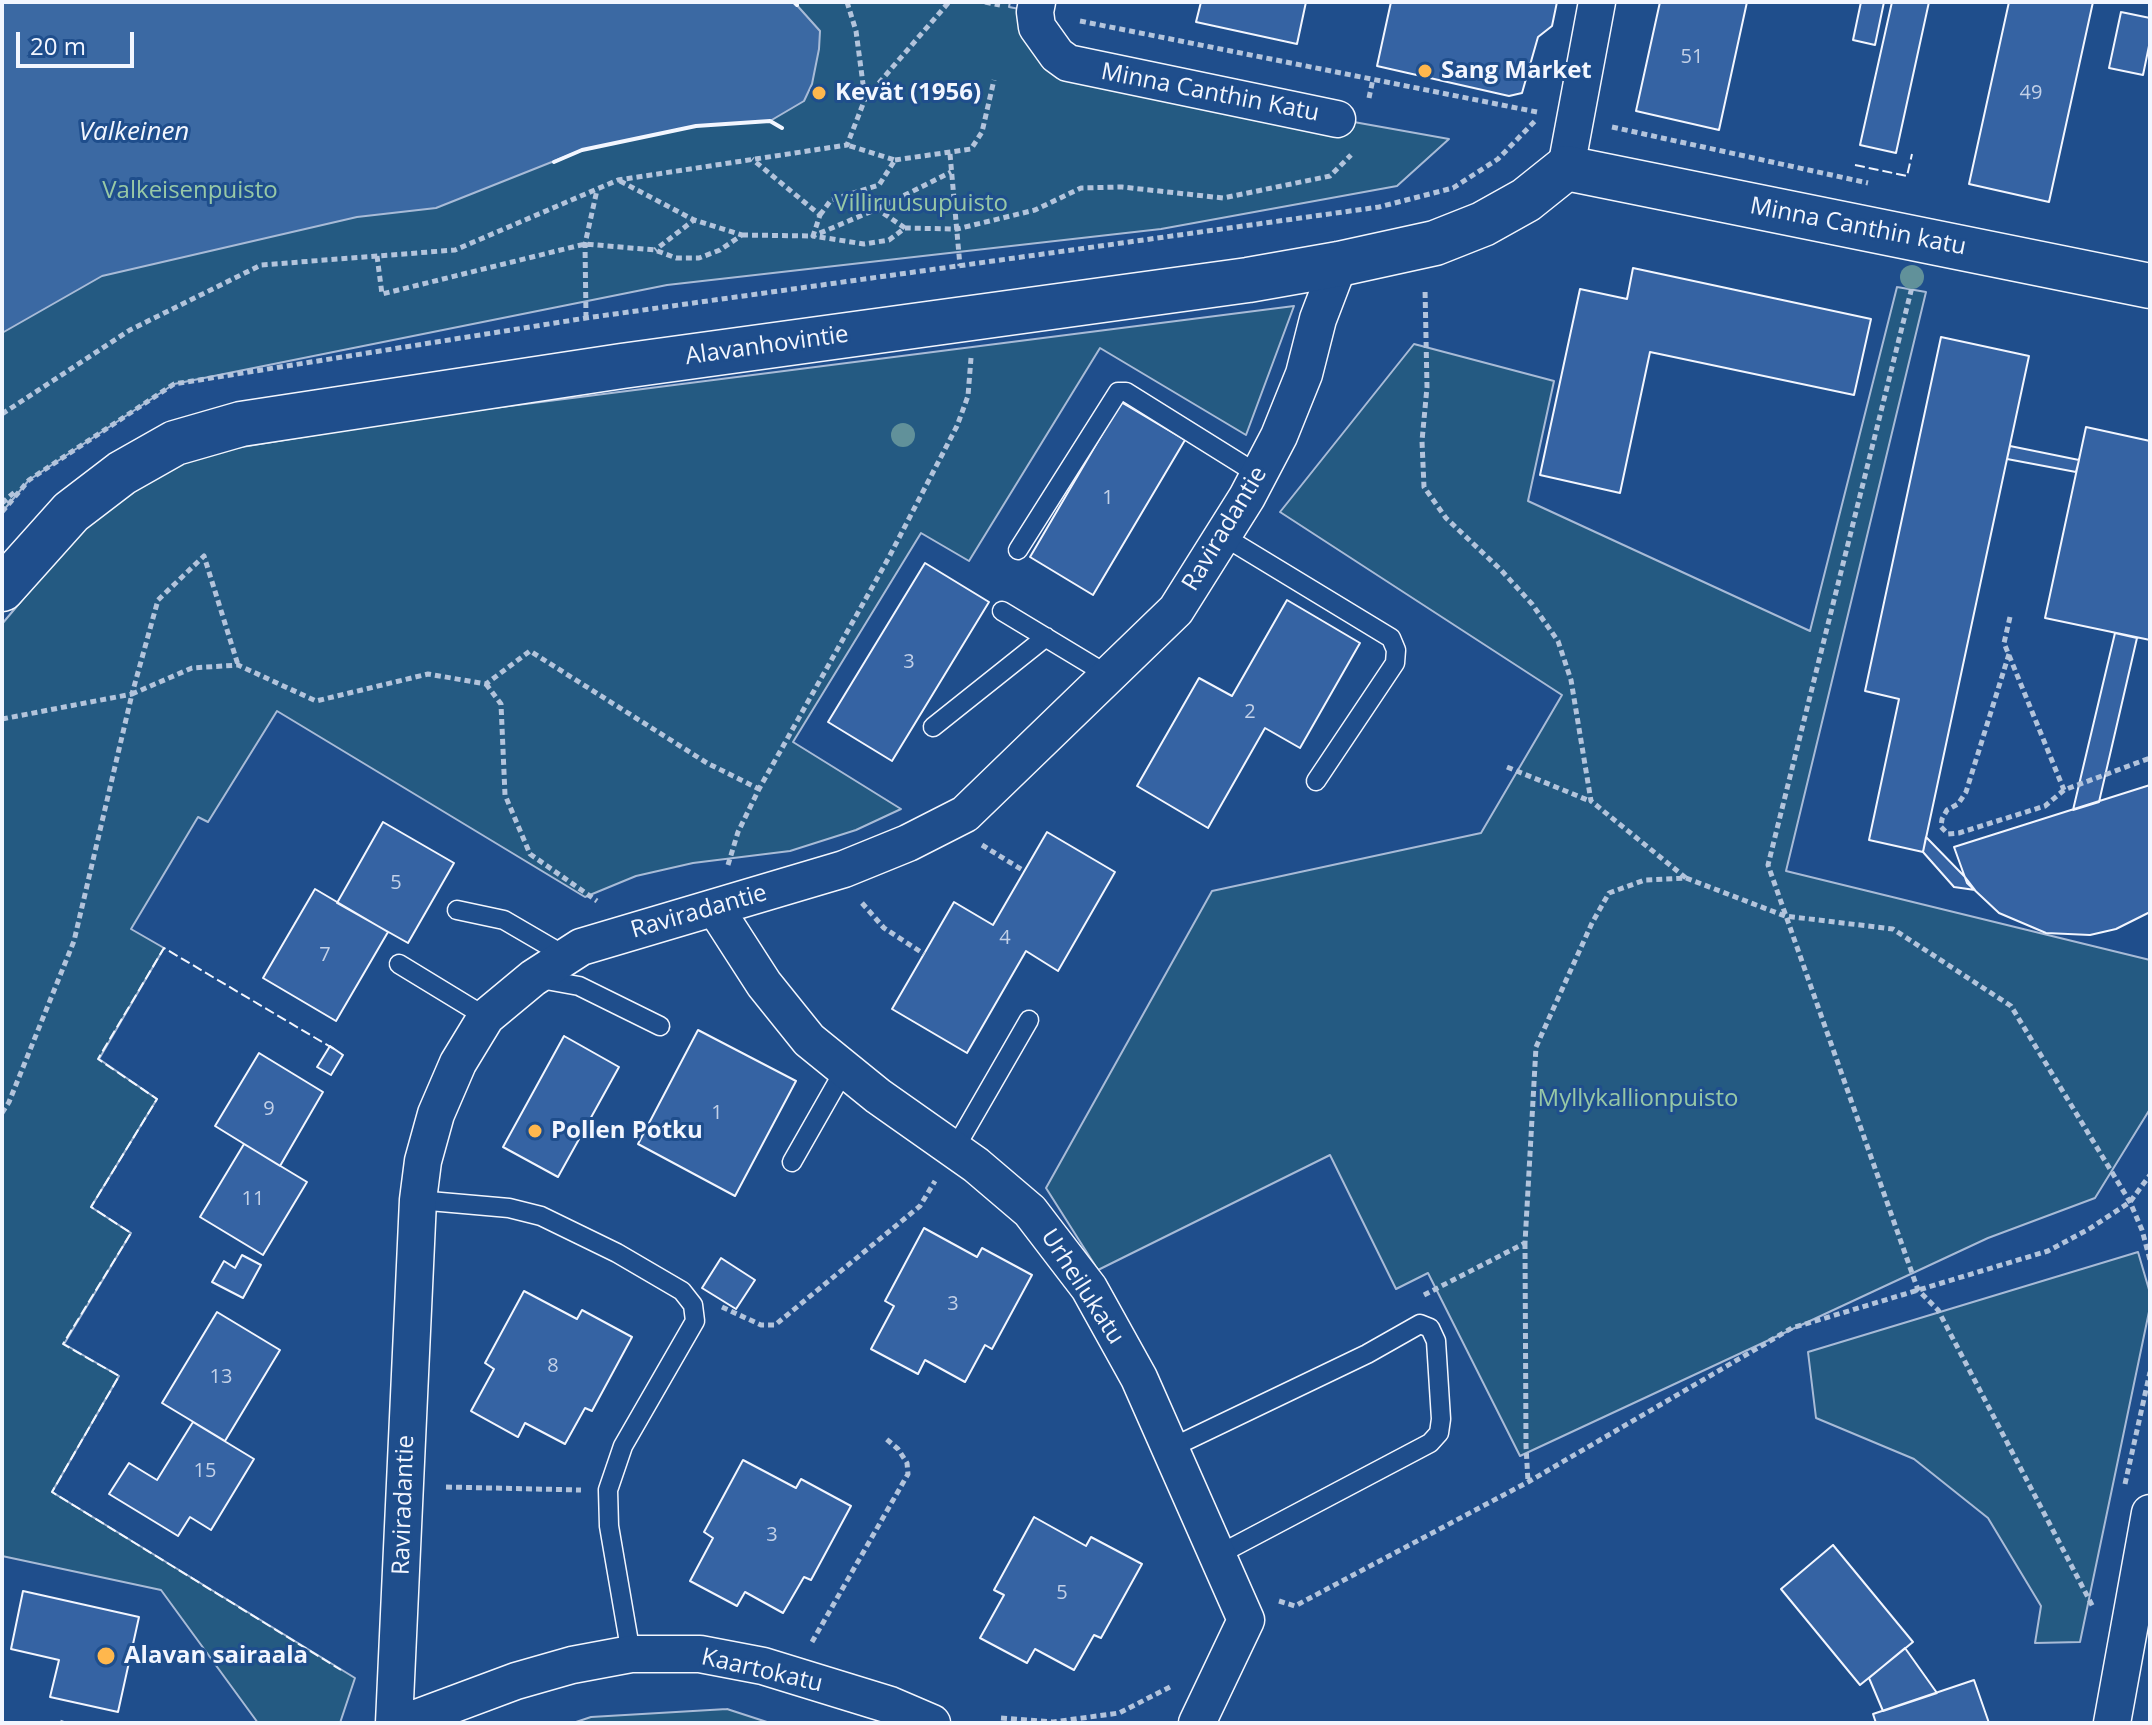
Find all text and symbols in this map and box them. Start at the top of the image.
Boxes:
scale bar [20,16,138,66]
text: 20 m [30,29,86,62]
house number: 51 [1681,45,1703,69]
place label: Sang Market [1441,57,1592,85]
street label: Minna Canthin Katu [1099,58,1321,128]
marker: Sang Market [1416,62,1434,80]
place label: Kevät (1956) [835,79,981,107]
house number: 49 [2020,81,2042,105]
marker: Kevät (1956) [810,84,828,102]
water label: Valkeinen [79,117,189,149]
park label: Valkeisenpuisto [102,177,278,205]
park label: Villiruusupuisto [834,190,1008,218]
street label: Minna Canthin katu [1748,192,1968,262]
street label: Alavanhovintie [683,320,851,372]
street label: Raviradantie [1177,462,1273,596]
house number: 1 [1102,486,1114,510]
house number: 3 [903,650,915,674]
house number: 2 [1244,700,1256,724]
house number: 5 [390,871,402,895]
street label: Raviradantie [628,879,770,945]
house number: 4 [999,926,1011,950]
house number: 7 [319,943,331,967]
park label: Myllykallionpuisto [1538,1085,1738,1113]
house number: 9 [263,1097,275,1121]
house number: 1 [711,1101,723,1125]
place label: Pollen Potku [551,1117,703,1145]
marker: Pollen Potku [526,1122,544,1140]
house number: 11 [242,1187,264,1211]
street label: Urheilukatu [1034,1224,1130,1350]
house number: 3 [947,1292,959,1316]
house number: 8 [547,1354,559,1378]
house number: 13 [210,1365,232,1389]
street label: Raviradantie [387,1434,421,1576]
house number: 15 [194,1459,216,1483]
house number: 3 [766,1523,778,1547]
house number: 5 [1056,1581,1068,1605]
place label: Alavan sairaala [124,1642,308,1670]
street label: Kaartokatu [699,1643,825,1699]
marker: Alavan sairaala [95,1645,117,1667]

